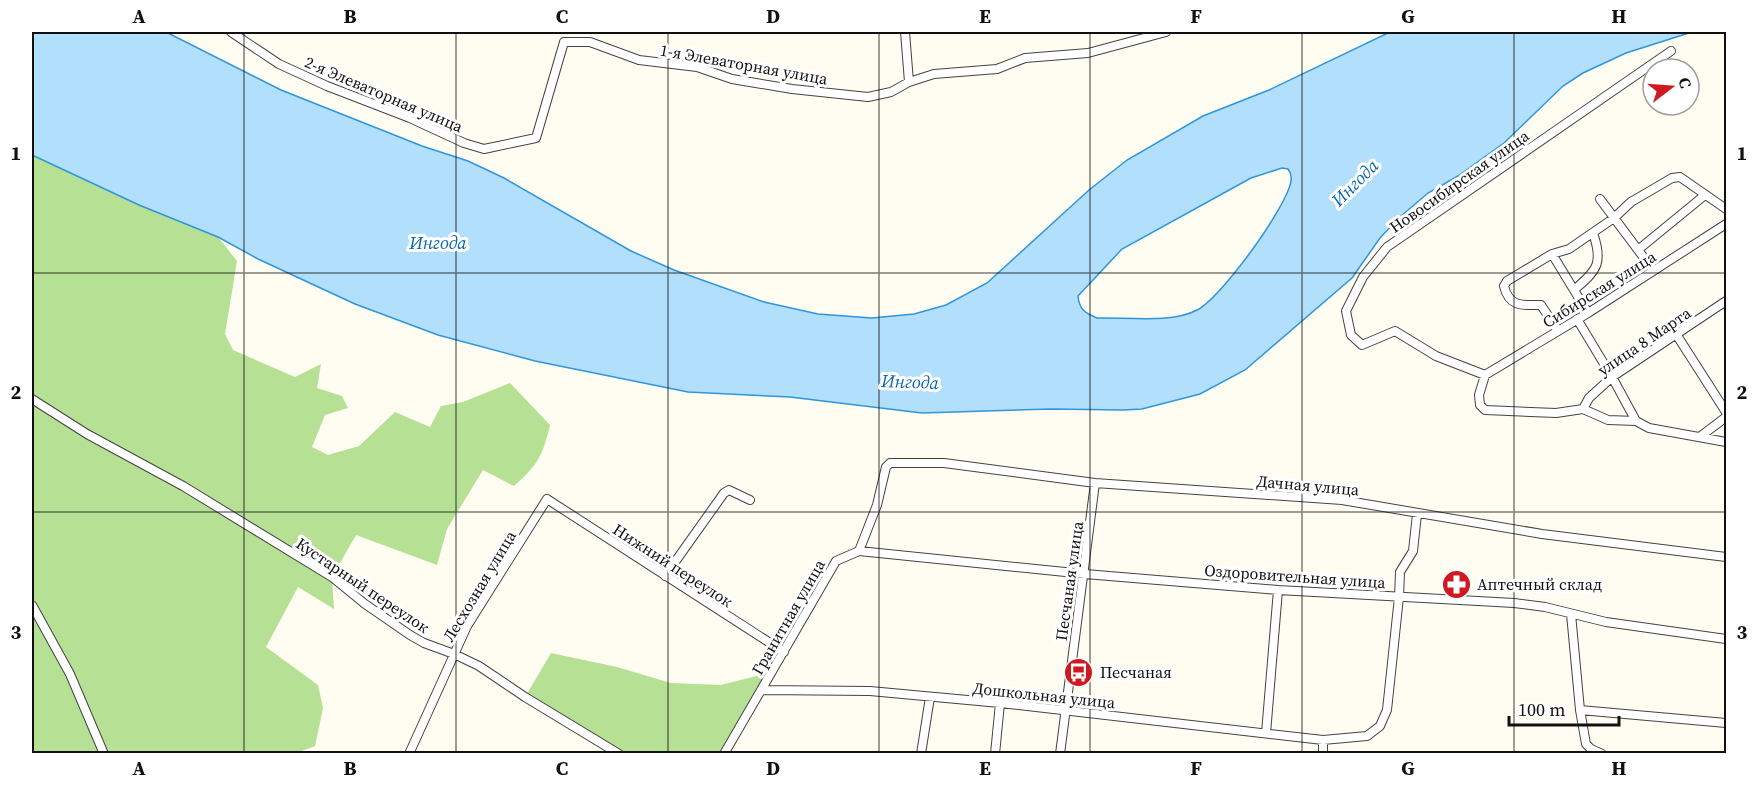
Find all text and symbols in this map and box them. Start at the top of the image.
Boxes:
text: A [132,2,146,30]
text: B [343,2,357,30]
text: C [556,2,568,30]
text: D [766,2,780,30]
text: E [979,2,991,30]
text: F [1190,2,1202,30]
text: G [1401,2,1415,30]
text: H [1611,2,1627,30]
street label: 1-я Элеваторная улица [658,38,830,90]
street label: 2-я Элеваторная улица [302,51,467,138]
north arrow [1641,57,1701,117]
text: С [1673,75,1697,91]
street label: Новосибирская улица [1385,124,1534,238]
text: 1 [11,139,21,167]
text: 1 [1737,139,1747,167]
water label: Ингода [1325,153,1384,213]
water label: Ингода [408,230,467,255]
street label: Сибирская улица [1538,245,1661,333]
street label: улица 8 Марта [1593,301,1696,380]
water label: Ингода [880,368,940,395]
text: 2 [11,378,22,406]
text: 2 [1737,378,1748,406]
street label: Дачная улица [1256,470,1361,501]
street label: Нижний переулок [609,518,737,612]
street label: Песчаная улица [1050,519,1088,642]
street label: Лесхозная улица [437,526,521,646]
street label: Кустарный переулок [292,532,434,638]
street label: Гранитная улица [746,554,830,679]
street label: Оздоровительная улица [1204,559,1387,593]
pharmacy icon: Аптечный склад [1440,568,1472,600]
place label: Аптечный склад [1477,573,1602,595]
text: 3 [11,618,22,646]
text: 3 [1737,618,1748,646]
bus stop icon: Песчаная [1063,656,1095,688]
place label: Песчаная [1100,661,1172,683]
street label: Дошкольная улица [972,677,1117,714]
scale bar [1509,689,1618,727]
text: 100 m [1518,697,1565,722]
text: A [132,754,146,782]
text: B [343,754,357,782]
text: C [556,754,568,782]
text: D [766,754,780,782]
text: E [979,754,991,782]
text: F [1190,754,1202,782]
text: G [1401,754,1415,782]
text: H [1611,754,1627,782]

